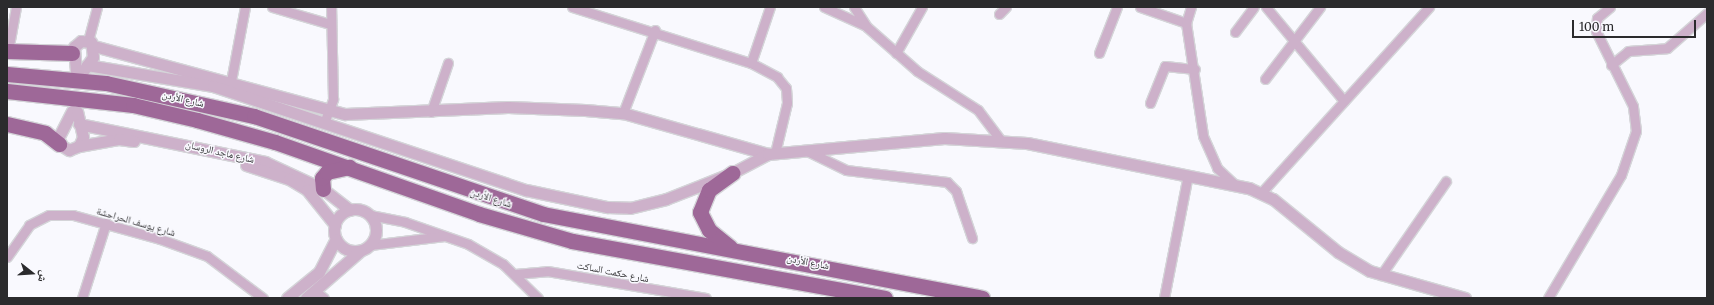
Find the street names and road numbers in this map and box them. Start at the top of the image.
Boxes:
street label: شارع الأردن [161,88,205,110]
street label: شارع ماجد الروسان [184,138,256,166]
street label: شارع الأردن [469,186,513,210]
street label: شارع يوسف الحراحشة [95,205,177,239]
street label: شارع الأردن [786,252,830,272]
street label: شارع حكمت الساكت [576,259,650,285]

